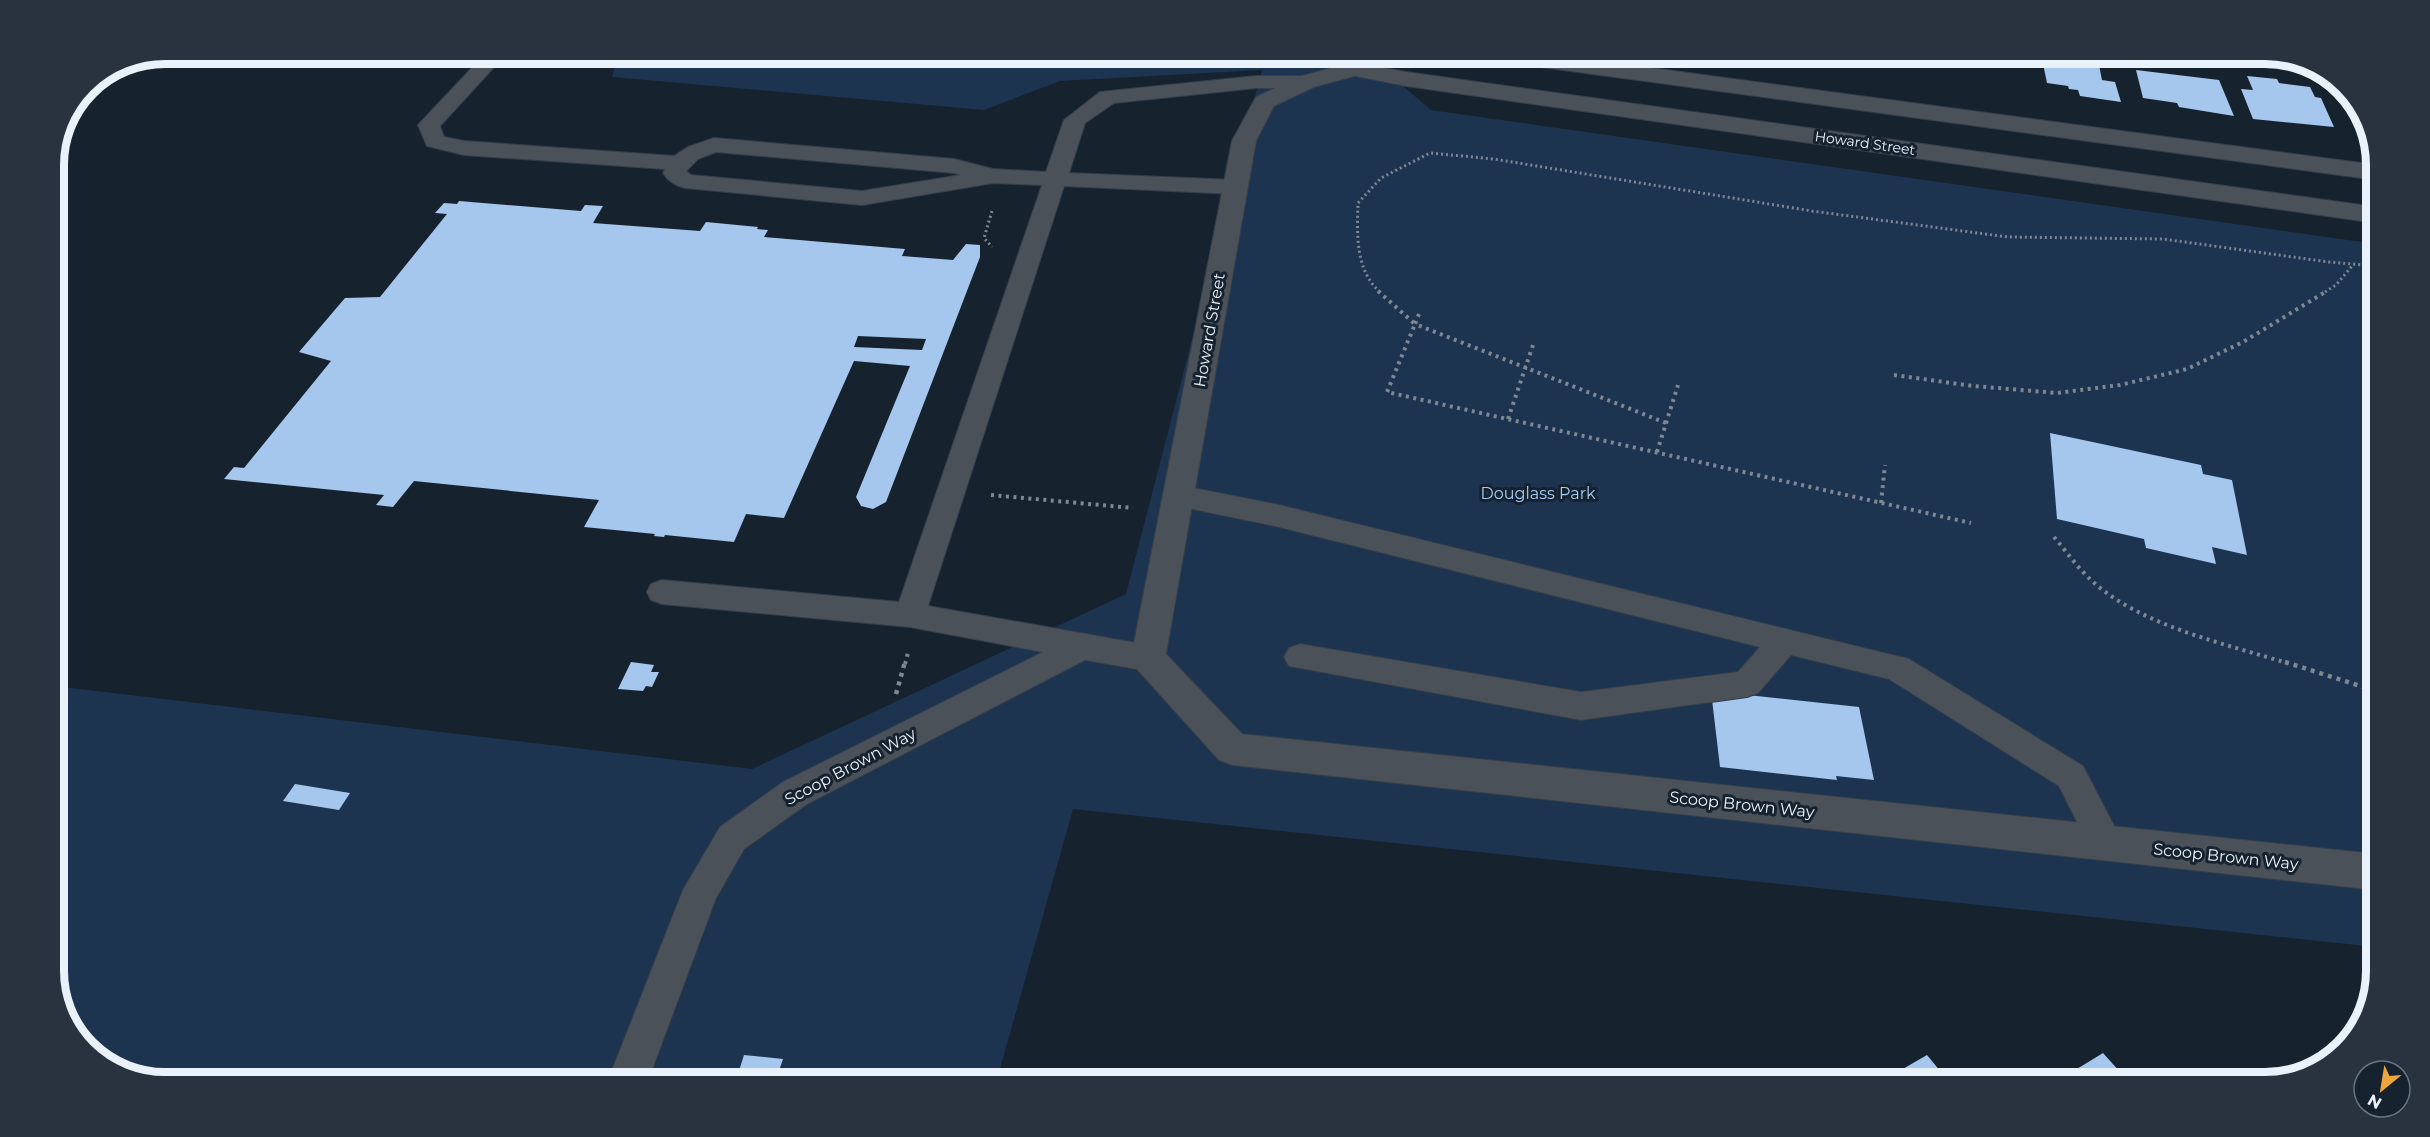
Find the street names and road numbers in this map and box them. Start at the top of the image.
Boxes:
street label: Howard Street [1814,127,1917,159]
street label: Howard Street [1190,271,1229,389]
street label: Scoop Brown Way [781,724,919,809]
street label: Scoop Brown Way [1669,787,1816,822]
street label: Scoop Brown Way [2153,839,2300,874]

